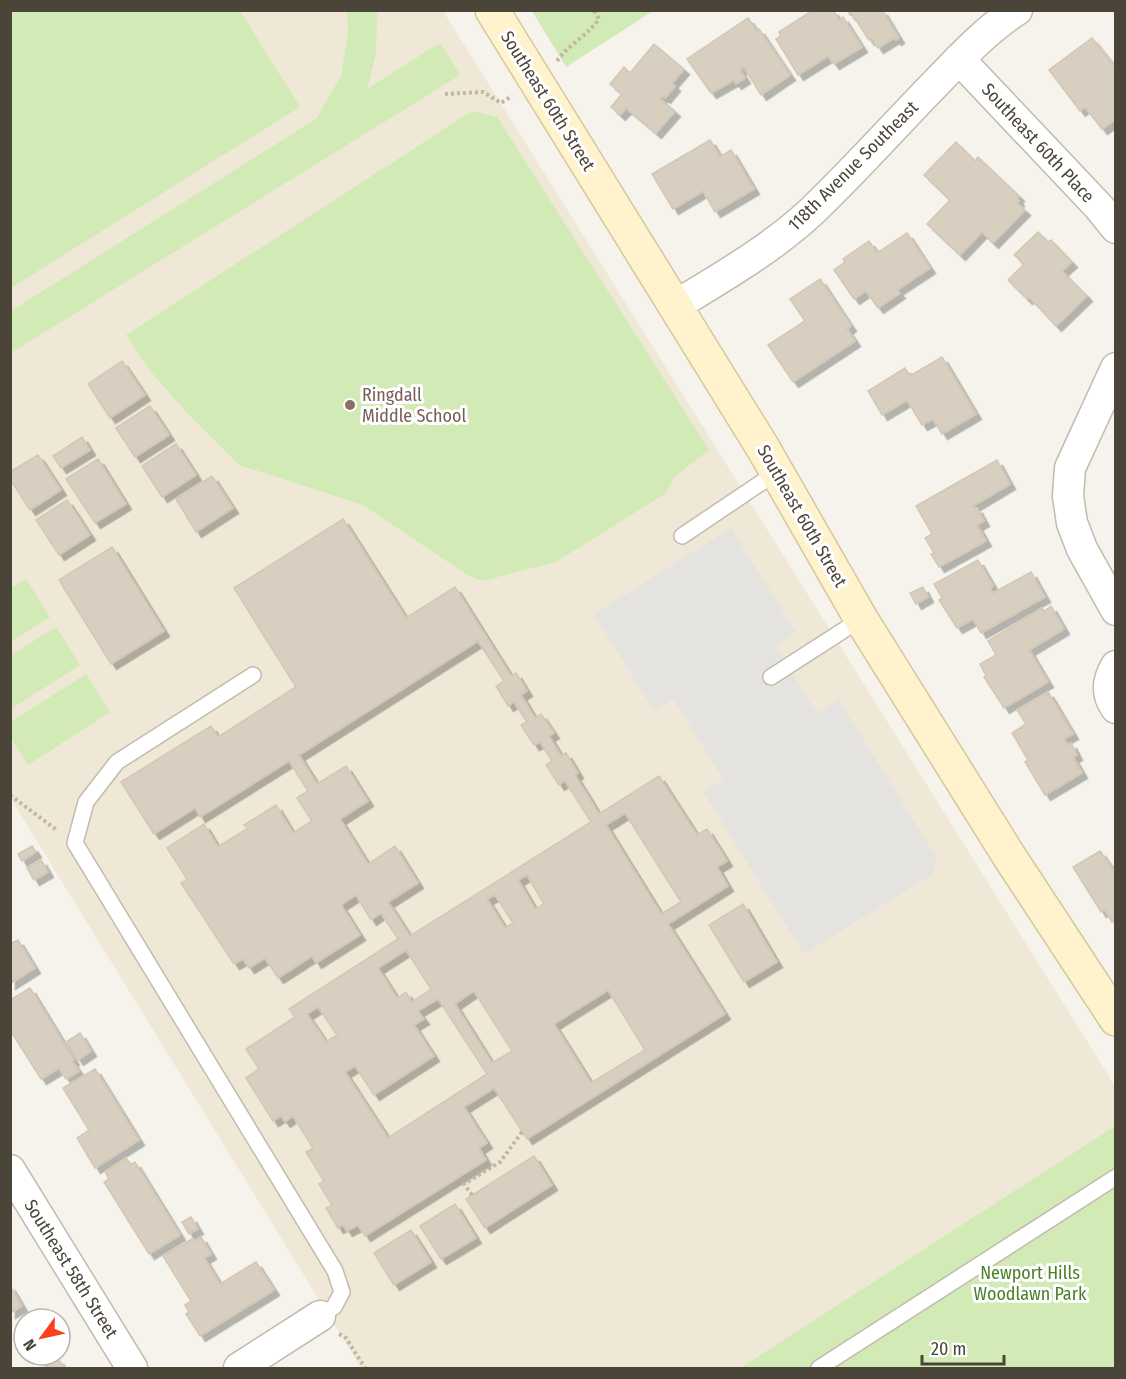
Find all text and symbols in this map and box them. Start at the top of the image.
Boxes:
street label: Southeast 60th Street [496,27,600,175]
street label: Southeast 60th Place [977,79,1099,207]
street label: 118th Avenue Southeast [783,96,923,236]
place label: Ringdall Middle School [362,384,466,427]
marker: Ringdall Middle School [343,398,357,412]
street label: Southeast 60th Street [752,441,852,591]
street label: Southeast 58th Street [19,1196,123,1343]
park label: Newport Hills Woodlawn Park [974,1262,1087,1305]
north arrow [12,1307,72,1367]
scale bar [922,1328,1004,1366]
text: N [19,1336,40,1354]
text: 20 m [931,1338,966,1360]

